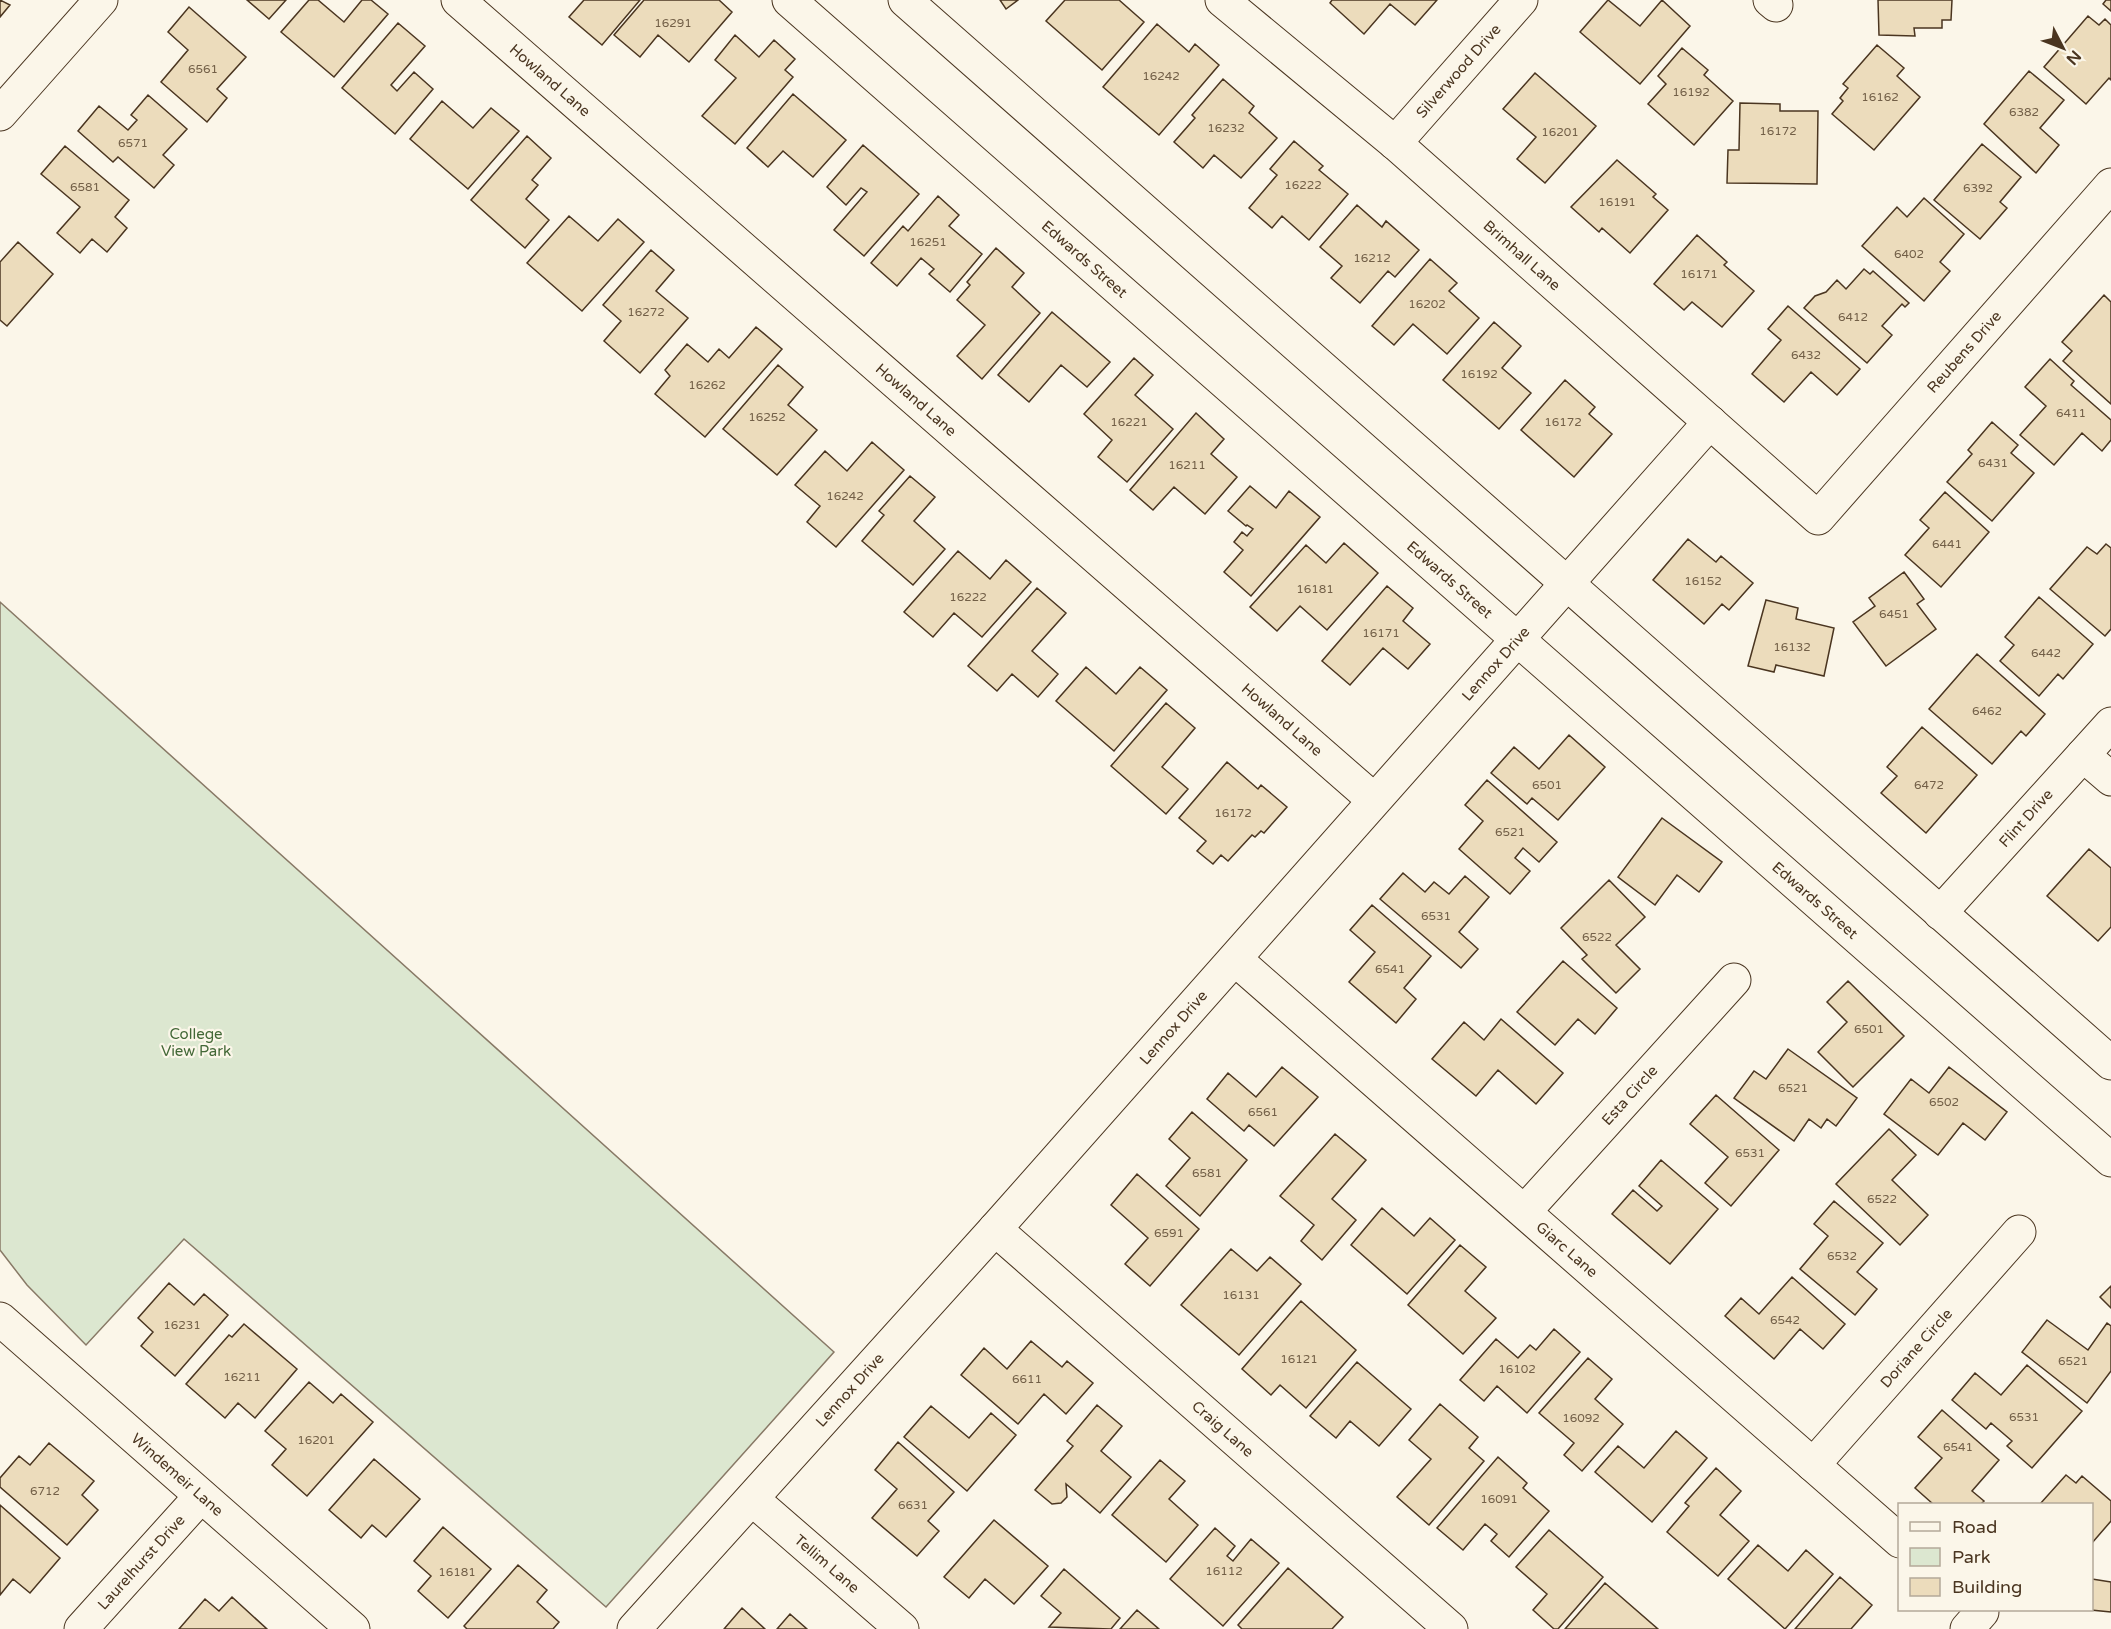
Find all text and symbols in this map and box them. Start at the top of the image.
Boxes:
house number: 16291 [654,16,692,30]
north arrow [2033,18,2093,78]
street label: Silverwood Drive [1412,20,1505,122]
street label: Howland Lane [506,40,594,120]
text: N [2062,46,2085,69]
house number: 6561 [188,62,218,76]
house number: 16242 [1142,69,1180,83]
house number: 16192 [1672,85,1710,99]
house number: 16162 [1861,90,1899,104]
house number: 6382 [2009,105,2039,119]
house number: 16232 [1207,121,1245,135]
house number: 16172 [1759,124,1797,138]
house number: 16201 [1541,125,1579,139]
house number: 6571 [118,136,148,150]
house number: 16222 [1284,178,1322,192]
house number: 6581 [70,180,100,194]
house number: 6392 [1963,181,1993,195]
house number: 16191 [1598,195,1636,209]
street label: Brimhall Lane [1480,216,1564,294]
street label: Edwards Street [1038,217,1131,302]
house number: 16251 [909,235,947,249]
house number: 6402 [1894,247,1924,261]
house number: 16212 [1353,251,1391,265]
house number: 16171 [1680,267,1718,281]
house number: 16202 [1408,297,1446,311]
house number: 16272 [627,305,665,319]
street label: Reubens Drive [1923,307,2005,397]
house number: 6412 [1838,310,1868,324]
house number: 6432 [1791,348,1821,362]
street label: Howland Lane [872,360,960,440]
house number: 16192 [1460,367,1498,381]
house number: 16262 [688,378,726,392]
house number: 6411 [2056,406,2086,420]
house number: 16252 [748,410,786,424]
house number: 16221 [1110,415,1148,429]
house number: 16172 [1544,415,1582,429]
house number: 6431 [1978,456,2008,470]
house number: 16211 [1168,458,1206,472]
house number: 16242 [826,489,864,503]
street label: Edwards Street [1403,537,1496,622]
house number: 6441 [1932,537,1962,551]
house number: 16152 [1684,574,1722,588]
house number: 16181 [1296,582,1334,596]
house number: 16222 [949,590,987,604]
house number: 6451 [1879,607,1909,621]
street label: Lennox Drive [1458,623,1534,705]
house number: 16171 [1362,626,1400,640]
house number: 16132 [1773,640,1811,654]
house number: 6442 [2031,646,2061,660]
street label: Howland Lane [1238,679,1326,760]
house number: 6462 [1972,704,2002,718]
house number: 6501 [1532,778,1562,792]
house number: 6472 [1914,778,1944,792]
street label: Flint Drive [1995,785,2057,851]
house number: 16172 [1214,806,1252,820]
house number: 6521 [1495,825,1525,839]
street label: Edwards Street [1768,858,1862,943]
house number: 6531 [1421,909,1451,923]
house number: 6522 [1582,930,1612,944]
house number: 6541 [1375,962,1405,976]
street label: Lennox Drive [1136,987,1211,1068]
house number: 6501 [1854,1022,1884,1036]
park label: College View Park [161,1025,231,1060]
street label: Esta Circle [1598,1062,1661,1129]
house number: 6521 [1778,1081,1808,1095]
house number: 6502 [1929,1095,1959,1109]
house number: 6561 [1248,1105,1278,1119]
house number: 6531 [1735,1146,1765,1160]
house number: 6581 [1192,1166,1222,1180]
house number: 6522 [1867,1192,1897,1206]
street label: Giarc Lane [1532,1218,1601,1281]
house number: 6591 [1154,1226,1184,1240]
house number: 6532 [1827,1249,1857,1263]
house number: 16131 [1222,1288,1260,1302]
street label: Doriane Circle [1877,1305,1956,1391]
house number: 6542 [1770,1313,1800,1327]
house number: 16231 [163,1318,201,1332]
street label: Lennox Drive [812,1349,888,1431]
house number: 16121 [1280,1352,1318,1366]
house number: 6521 [2058,1354,2088,1368]
house number: 16102 [1498,1362,1536,1376]
house number: 16211 [223,1370,261,1384]
house number: 6611 [1012,1372,1042,1386]
street label: Craig Lane [1188,1397,1257,1461]
house number: 6531 [2009,1410,2039,1424]
house number: 16092 [1562,1411,1600,1425]
street label: Windemeir Lane [128,1430,227,1520]
house number: 16201 [297,1433,335,1447]
house number: 6541 [1943,1440,1973,1454]
house number: 6712 [30,1484,60,1498]
house number: 16091 [1480,1492,1518,1506]
house number: 6631 [898,1498,928,1512]
legend [1898,1503,2093,1611]
street label: Laurelhurst Drive [94,1511,189,1613]
text: Road [1952,1516,1997,1538]
street label: Tellim Lane [791,1531,863,1597]
text: Park [1952,1546,1991,1568]
house number: 16112 [1205,1564,1243,1578]
house number: 16181 [438,1565,476,1579]
text: Building [1952,1576,2022,1598]

